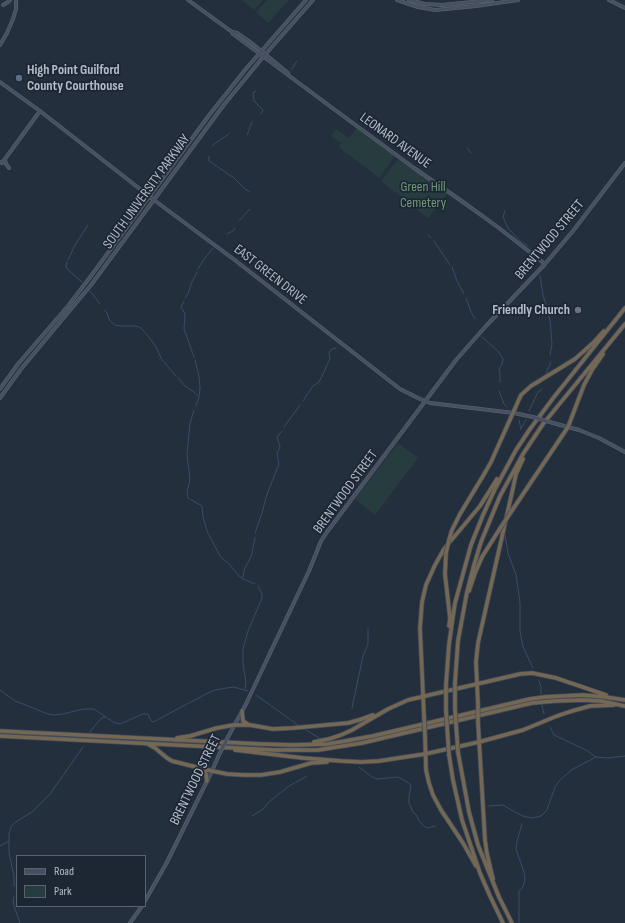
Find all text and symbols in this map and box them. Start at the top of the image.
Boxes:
place label: High Point Guilford County Courthouse [27,62,124,94]
marker: High Point Guilford County Courthouse [14,73,24,83]
street label: LEONARD AVENUE [356,110,434,172]
street label: SOUTH UNIVERSITY PARKWAY [100,131,194,253]
park label: Green Hill Cemetery [400,179,446,212]
street label: BRENTWOOD STREET [512,197,588,283]
street label: EAST GREEN DRIVE [230,241,310,309]
place label: Friendly Church [492,302,570,318]
marker: Friendly Church [573,305,583,315]
street label: BRENTWOOD STREET [310,447,382,537]
street label: BRENTWOOD STREET [167,732,225,828]
legend [16,855,146,907]
text: Road [54,864,74,879]
text: Park [54,884,72,899]

